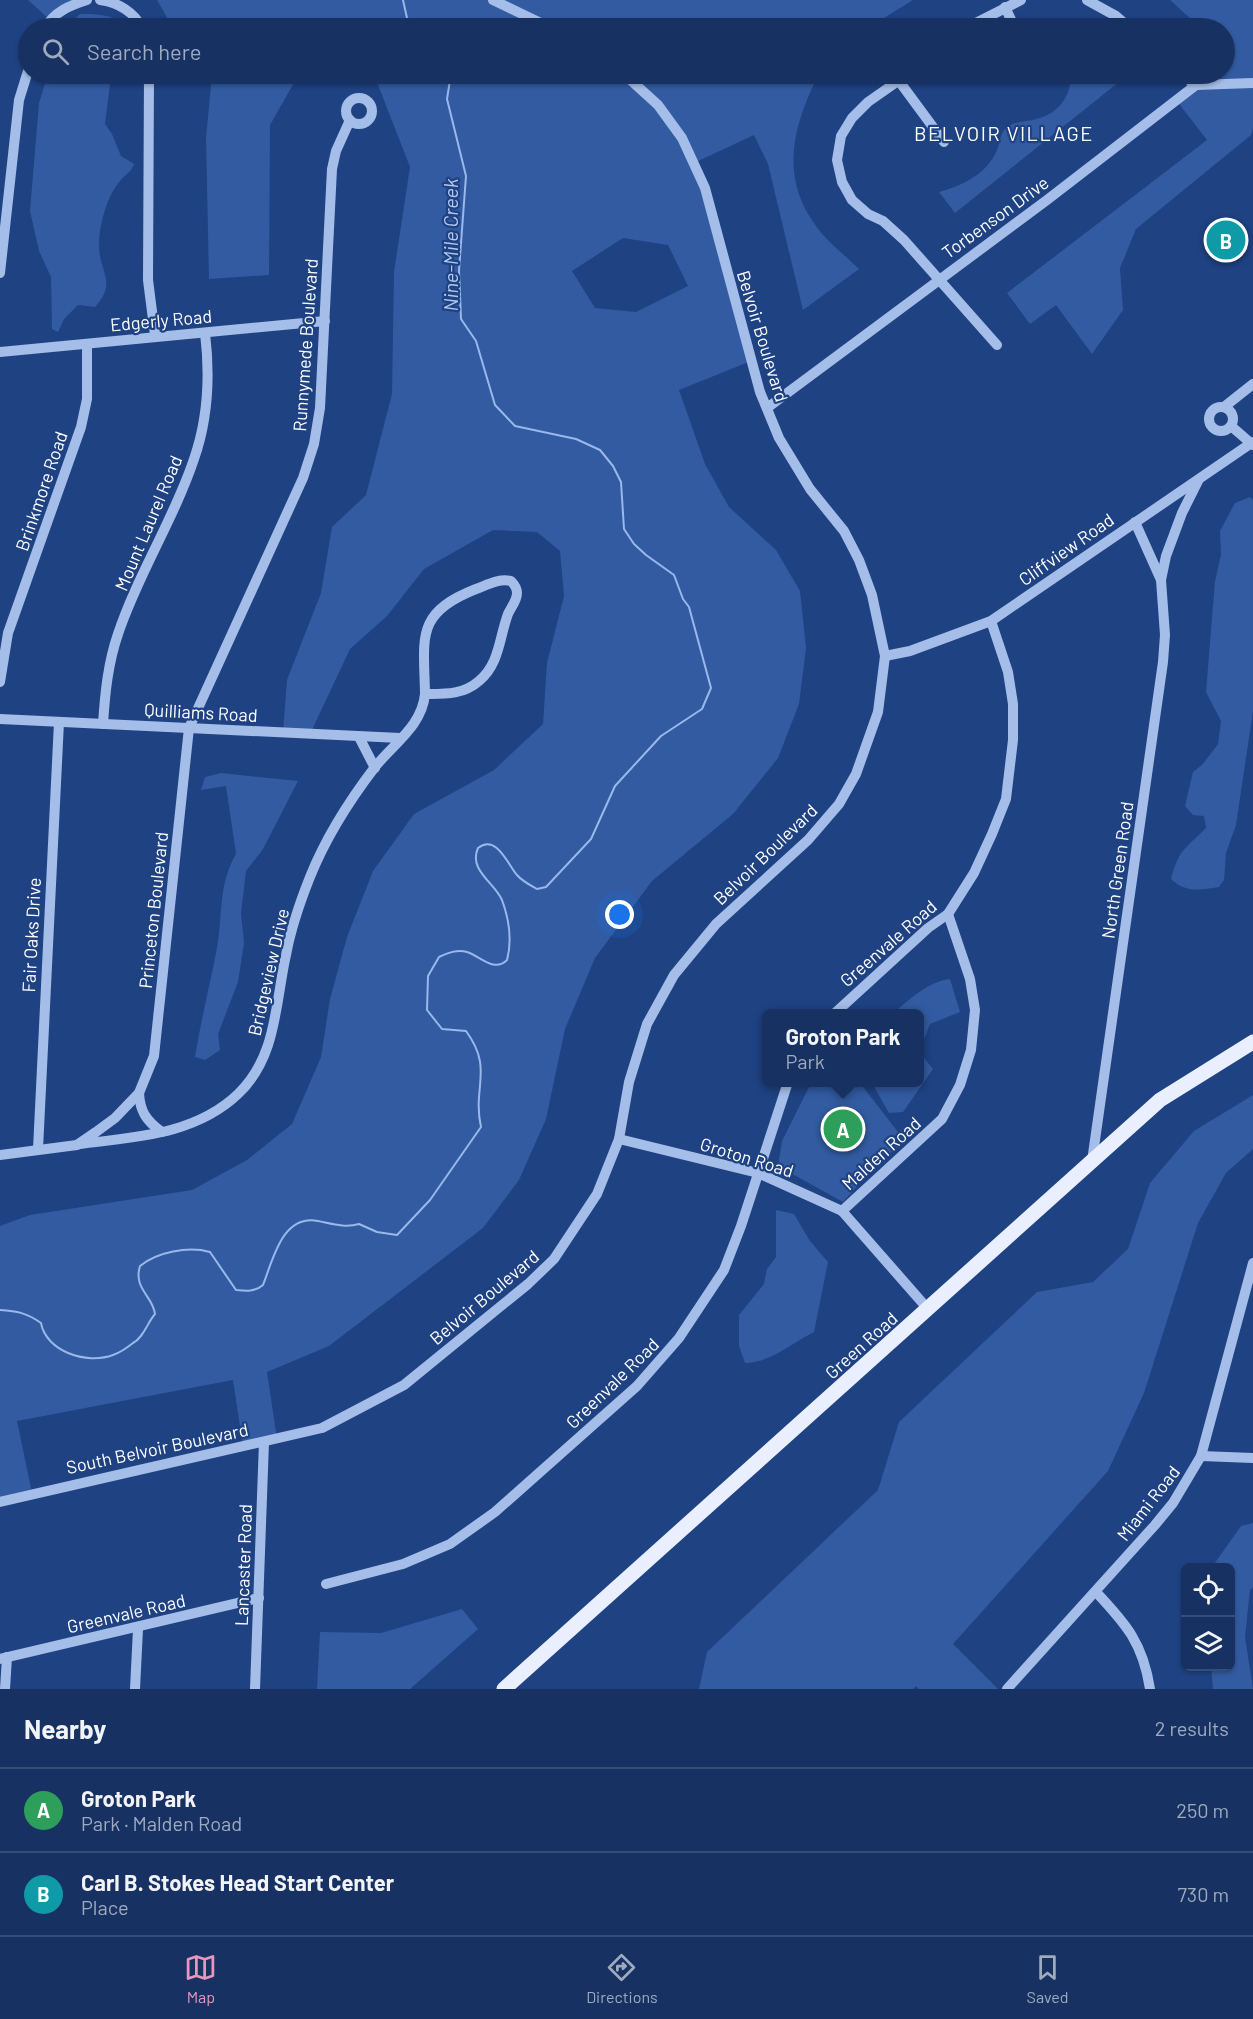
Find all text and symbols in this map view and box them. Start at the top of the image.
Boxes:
search box [18,18,1235,84]
icon: search [39,35,72,68]
text: Search here [87,38,201,64]
district label: BELVOIR VILLAGE [914,121,1094,145]
street label: Torbenson Drive [937,171,1053,263]
water label: Nine-Mile Creek [438,178,462,312]
pin: B [1206,218,1246,262]
street label: Runnymede Boulevard [288,258,322,432]
street label: Belvoir Boulevard [733,268,793,404]
street label: Edgerly Road [109,305,213,335]
street label: Brinkmore Road [10,428,72,554]
street label: Mount Laurel Road [110,452,186,594]
street label: Cliffview Road [1014,508,1118,590]
street label: Quilliams Road [144,698,258,726]
street label: Belvoir Boulevard [708,799,822,909]
street label: North Green Road [1096,800,1138,940]
street label: Princeton Boulevard [134,830,172,990]
street label: Fair Oaks Drive [17,877,45,993]
street label: Greenvale Road [835,895,941,991]
your location [605,900,634,929]
street label: Bridgeview Drive [243,906,293,1038]
popup [762,1009,924,1087]
text: Groton Park [785,1023,901,1049]
text: Park [785,1049,825,1073]
pin: A [824,1106,862,1152]
street label: Malden Road [837,1112,925,1194]
street label: Groton Road [698,1132,796,1182]
street label: Belvoir Boulevard [425,1245,543,1349]
street label: Green Road [820,1307,902,1383]
street label: Greenvale Road [561,1333,663,1433]
street label: South Belvoir Boulevard [64,1418,250,1478]
street label: Miami Road [1112,1461,1184,1545]
street label: Lancaster Road [230,1504,256,1626]
map controls [1181,1563,1235,1671]
button: locate [1181,1563,1235,1617]
street label: Greenvale Road [65,1589,187,1637]
button: layers [1181,1617,1235,1671]
text: Nearby [24,1713,106,1744]
text: 2 results [1155,1716,1229,1740]
text: Groton Park [81,1785,196,1811]
text: A [37,1798,50,1822]
text: 250 m [1176,1798,1229,1822]
text: Park · Malden Road [81,1811,242,1835]
text: Carl B. Stokes Head Start Center [81,1869,394,1895]
text: B [37,1882,50,1906]
text: 730 m [1177,1882,1229,1906]
text: Place [81,1895,129,1919]
tab: Map [184,1951,217,2006]
tab: Directions [586,1951,658,2006]
tab: Saved [1027,1951,1069,2006]

